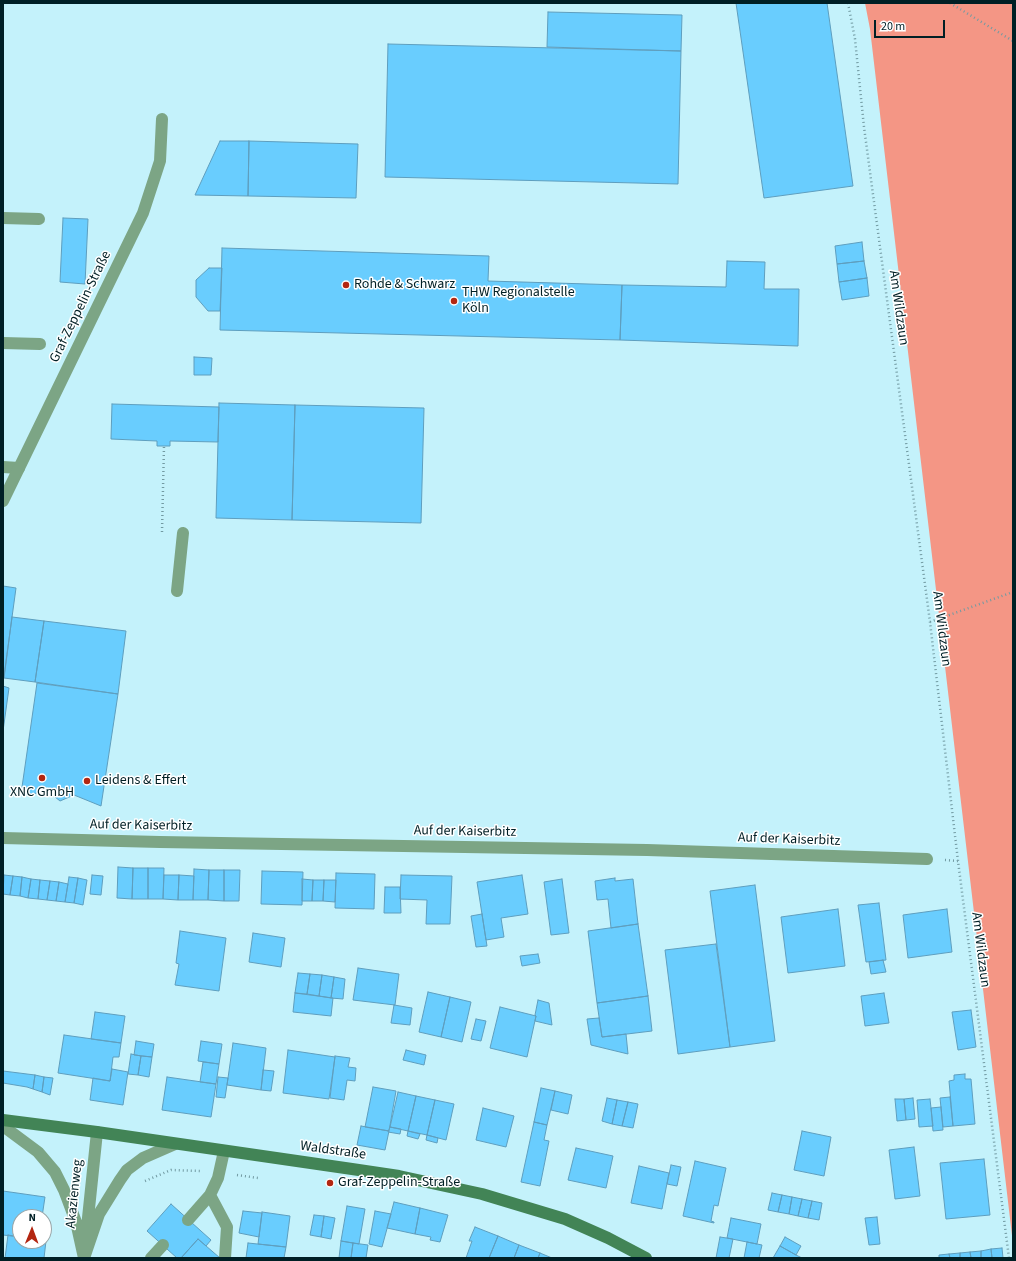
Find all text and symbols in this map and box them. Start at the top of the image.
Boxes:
scale bar [876,12,947,38]
text: 20 m [881,18,905,35]
street label: Graf-Zeppelin-Straße [47,248,115,366]
street label: Am Wildzaun [884,269,912,347]
place label: Rohde & Schwarz [354,277,455,293]
marker: Rohde & Schwarz [341,280,351,290]
place label: THW Regionalstelle Köln [462,285,575,318]
marker: THW Regionalstelle Köln [449,296,459,306]
street label: Am Wildzaun [928,590,954,668]
marker: XNC GmbH [37,773,47,783]
place label: Leidens & Effert [95,773,186,789]
marker: Leidens & Effert [82,776,92,786]
place label: XNC GmbH [10,785,74,801]
street label: Auf der Kaiserbitz [90,817,192,835]
street label: Auf der Kaiserbitz [414,823,516,841]
street label: Auf der Kaiserbitz [737,830,841,850]
street label: Am Wildzaun [967,911,993,989]
street label: Waldstraße [299,1138,367,1164]
street label: Akazienweg [63,1159,87,1229]
place label: Graf-Zeppelin-Straße [338,1175,460,1191]
marker: Graf-Zeppelin-Straße [325,1178,335,1188]
north arrow [12,1209,52,1249]
text: N [28,1210,36,1225]

